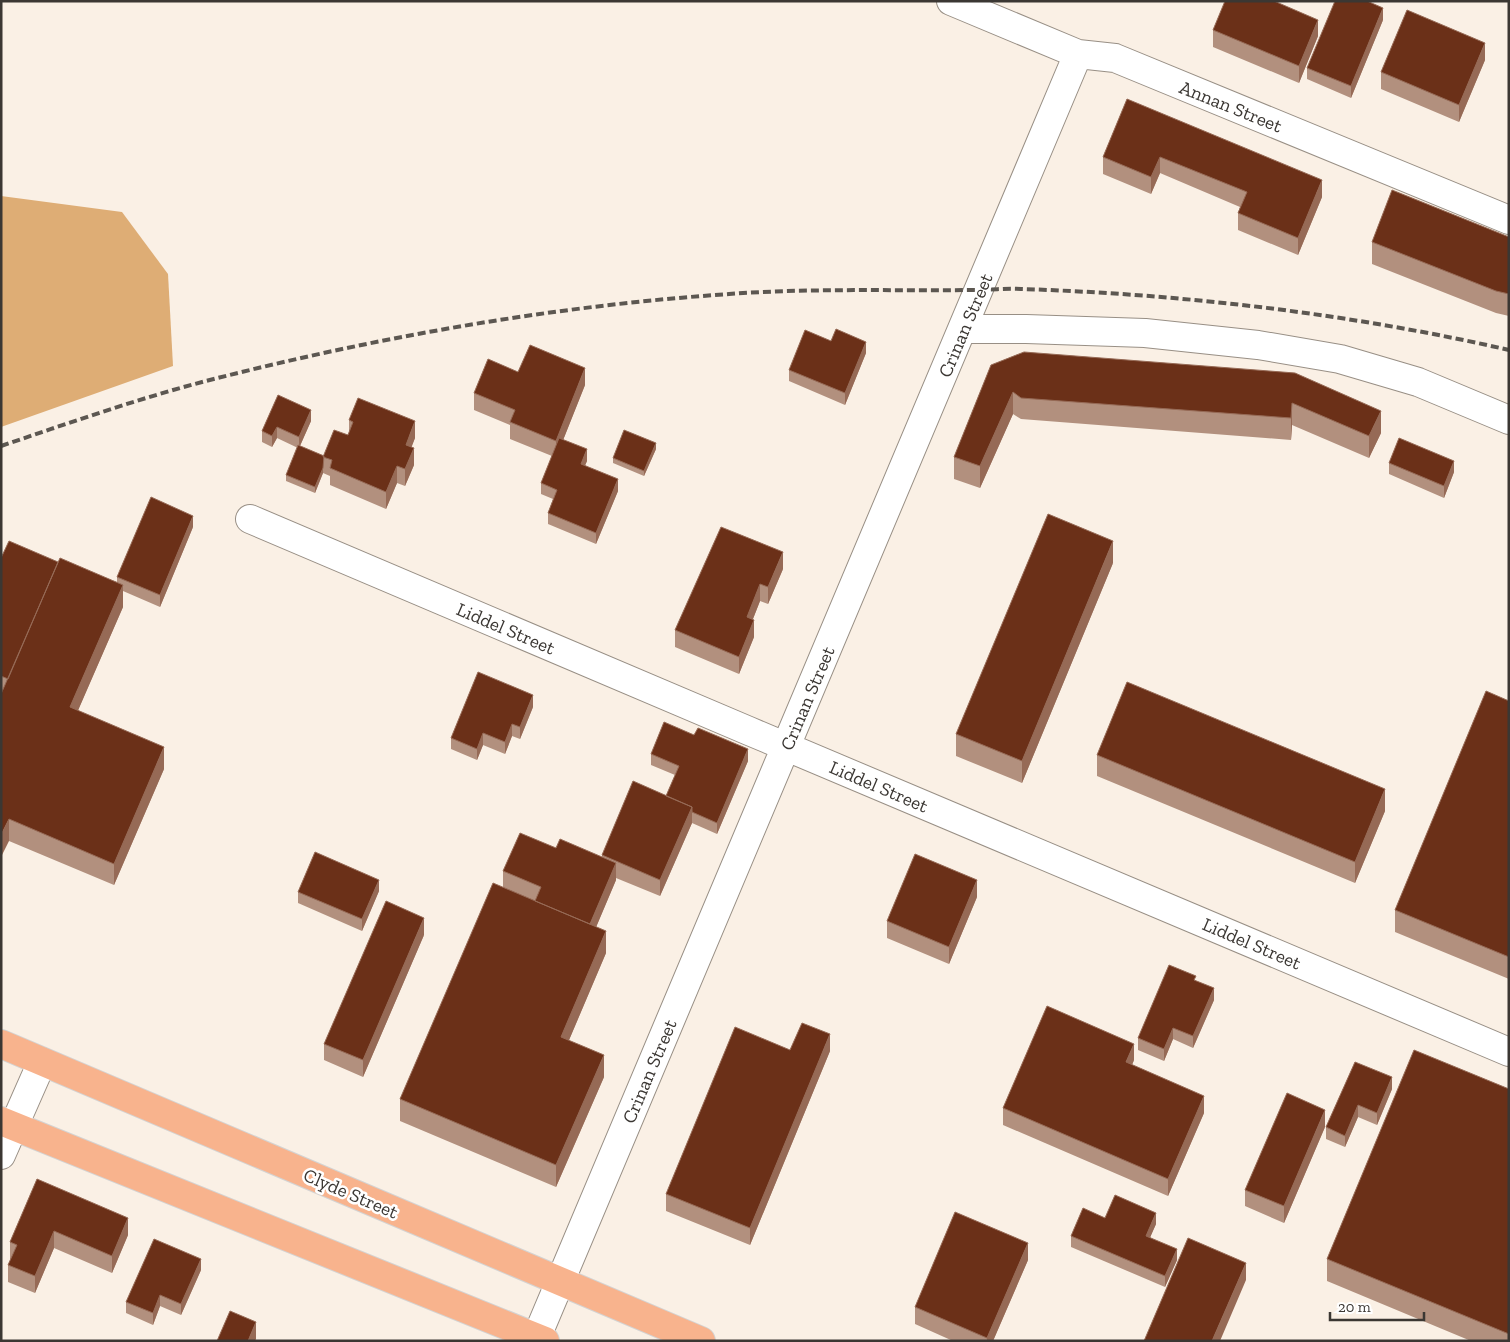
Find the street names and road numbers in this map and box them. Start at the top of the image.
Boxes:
street label: Annan Street [1176,75,1285,137]
street label: Crinan Street [933,270,998,381]
street label: Liddel Street [453,597,559,660]
street label: Crinan Street [775,643,840,754]
street label: Liddel Street [826,755,932,818]
street label: Liddel Street [1199,912,1305,975]
street label: Crinan Street [617,1016,682,1127]
street label: Clyde Street [300,1163,401,1224]

